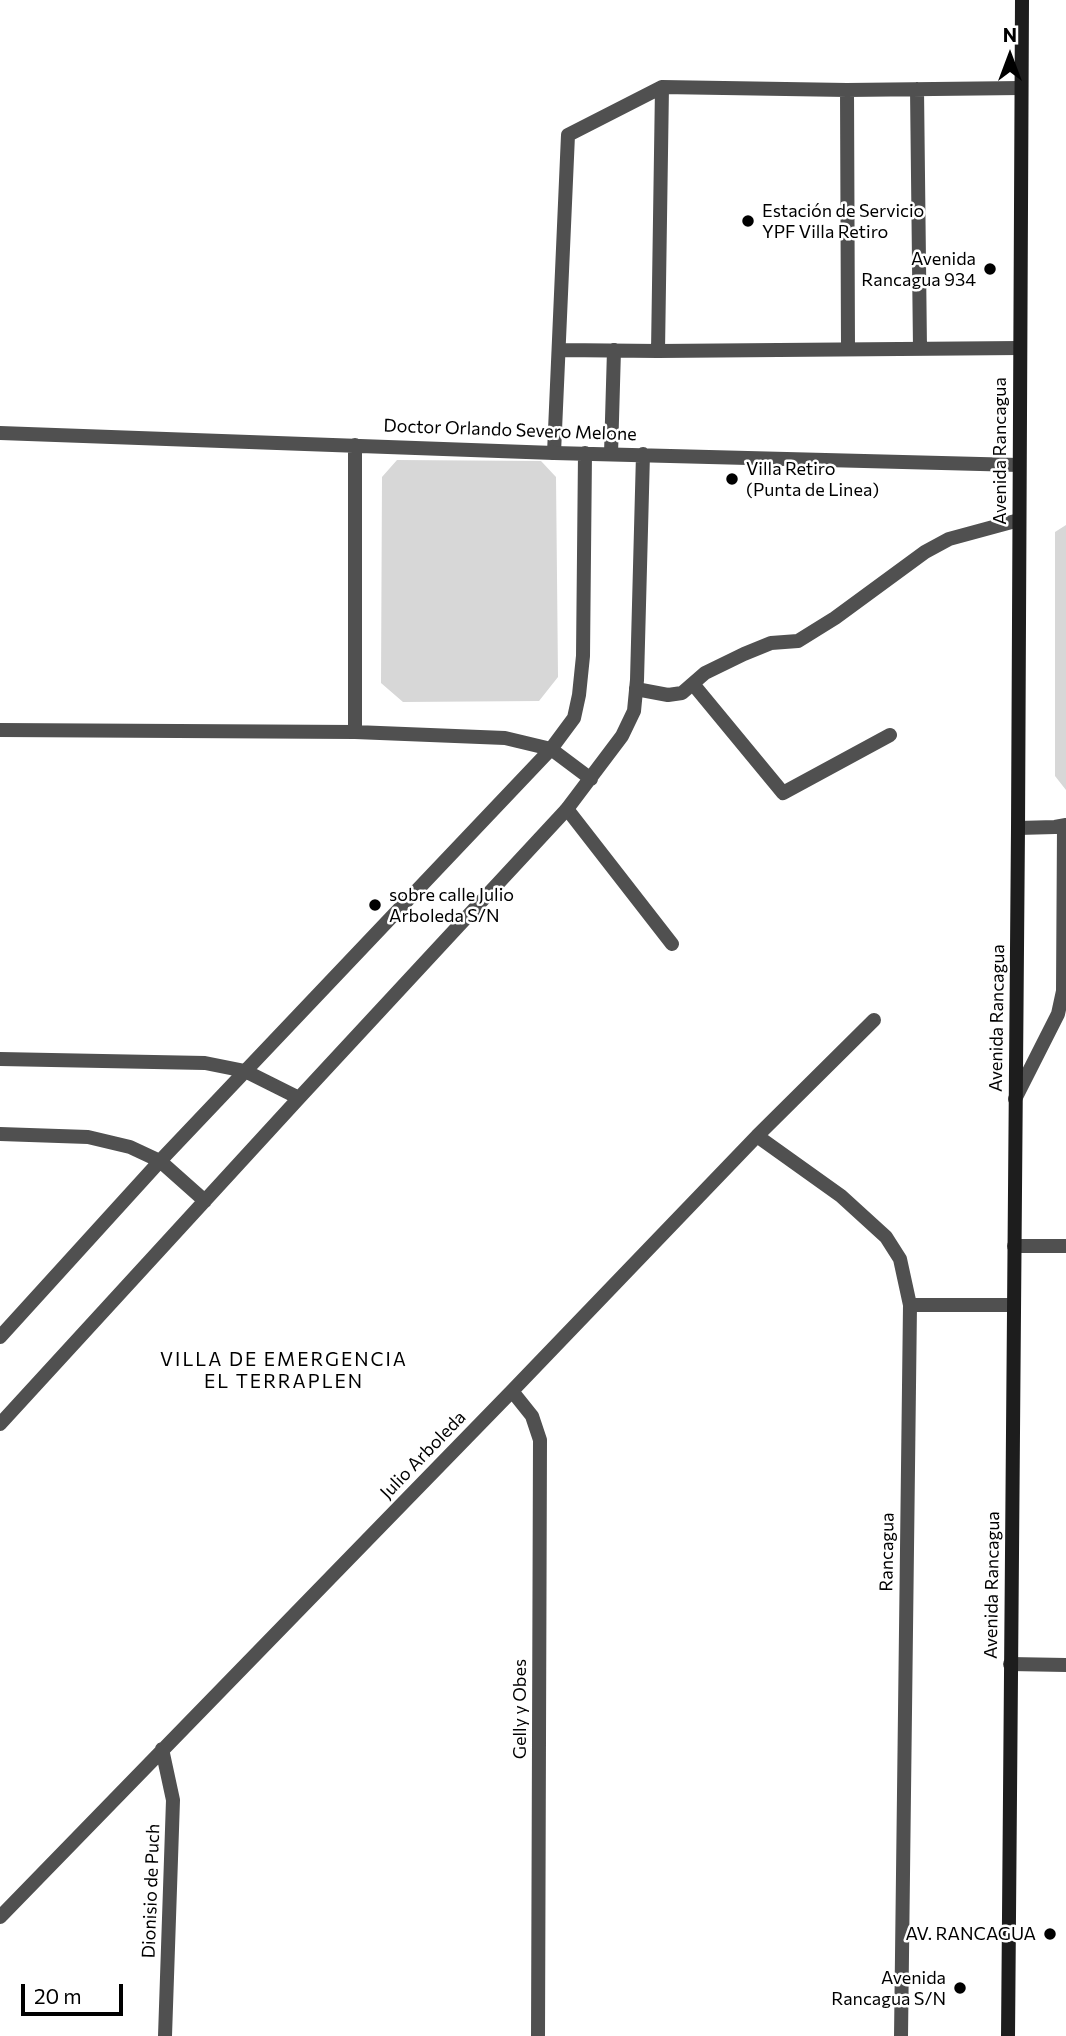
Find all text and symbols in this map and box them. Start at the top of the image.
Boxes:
north arrow [975,21,1045,91]
text: N [1003,23,1017,46]
place label: Estación de Servicio YPF Villa Retiro [762,200,924,242]
marker: Estación de Servicio YPF Villa Retiro [740,213,756,229]
place label: Avenida Rancagua 934 [861,248,976,290]
marker: Avenida Rancagua 934 [982,261,998,277]
street label: Avenida Rancagua [989,377,1011,525]
street label: Doctor Orlando Severo Melone [383,415,637,445]
place label: Villa Retiro (Punta de Linea) [746,458,879,500]
marker: Villa Retiro (Punta de Linea) [724,471,740,487]
place label: sobre calle Julio Arboleda S/N [389,884,514,926]
marker: sobre calle Julio Arboleda S/N [367,897,383,913]
street label: Avenida Rancagua [985,944,1009,1092]
district label: VILLA DE EMERGENCIA EL TERRAPLEN [162,1349,406,1393]
street label: Julio Arboleda [376,1407,470,1503]
street label: Avenida Rancagua [980,1511,1004,1659]
street label: Rancagua [876,1512,898,1592]
street label: Gelly y Obes [509,1659,531,1759]
street label: Dionisio de Puch [138,1823,164,1959]
place label: AV. RANCAGUA [905,1923,1036,1945]
marker: AV. RANCAGUA [1042,1926,1058,1942]
place label: Avenida Rancagua S/N [831,1967,946,2010]
scale bar [24,1969,126,2013]
marker: Avenida Rancagua S/N [952,1980,968,1996]
text: 20 m [34,1983,82,2008]

